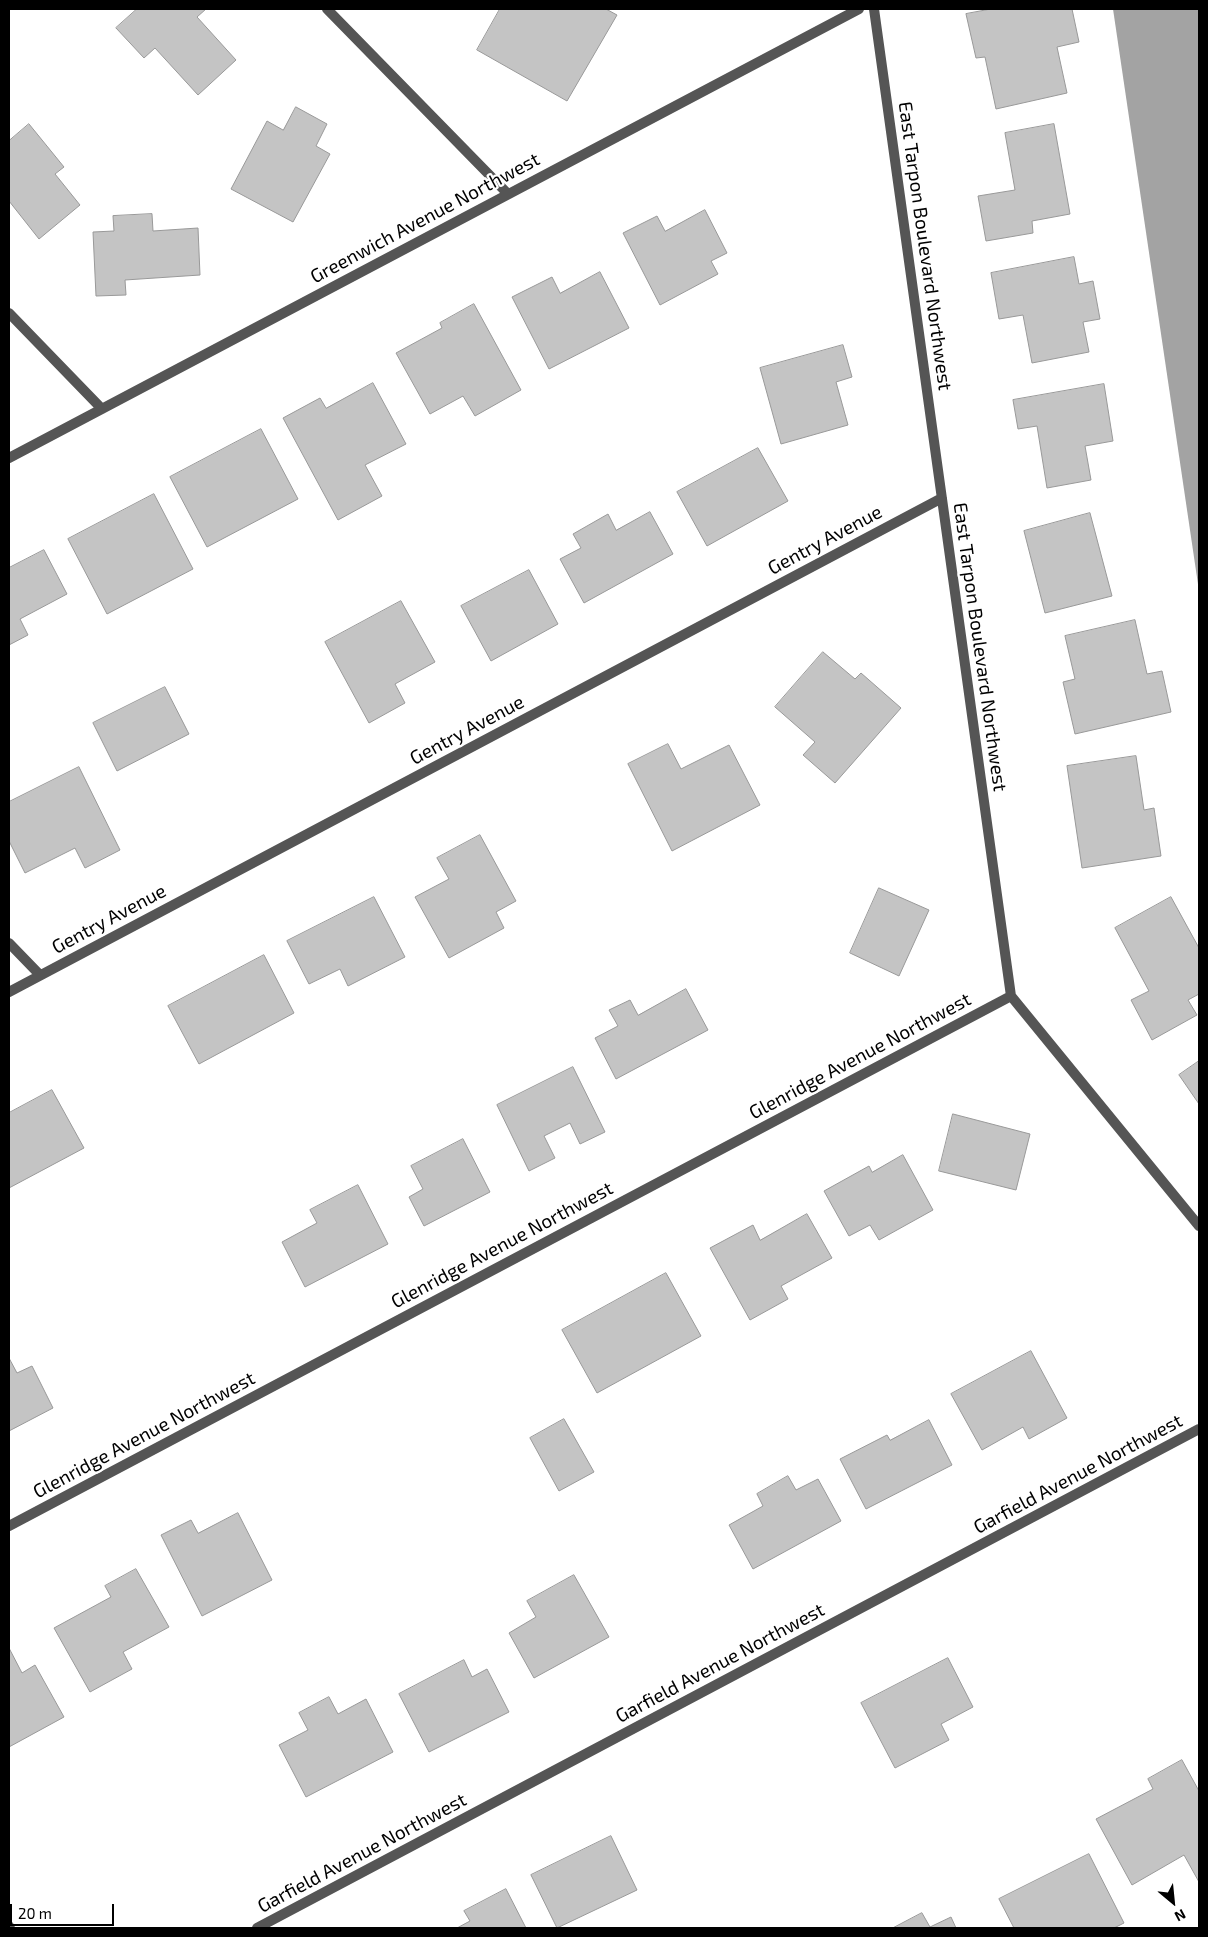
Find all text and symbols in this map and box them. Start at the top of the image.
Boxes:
street label: East Tarpon Boulevard Northwest [893,100,957,392]
street label: Greenwich Avenue Northwest [306,148,544,288]
street label: Gentry Avenue [764,500,886,580]
street label: East Tarpon Boulevard Northwest [948,501,1012,793]
street label: Gentry Avenue [406,690,528,770]
street label: Gentry Avenue [48,879,170,959]
street label: Glenridge Avenue Northwest [745,988,975,1124]
street label: Glenridge Avenue Northwest [387,1177,617,1313]
street label: Glenridge Avenue Northwest [29,1367,259,1503]
street label: Garfield Avenue Northwest [970,1409,1186,1539]
street label: Garfield Avenue Northwest [612,1598,828,1728]
street label: Garfield Avenue Northwest [254,1788,470,1918]
north arrow [1148,1877,1198,1927]
scale bar [12,1894,116,1926]
text: 20 m [18,1904,52,1922]
text: N [1172,1906,1189,1926]

